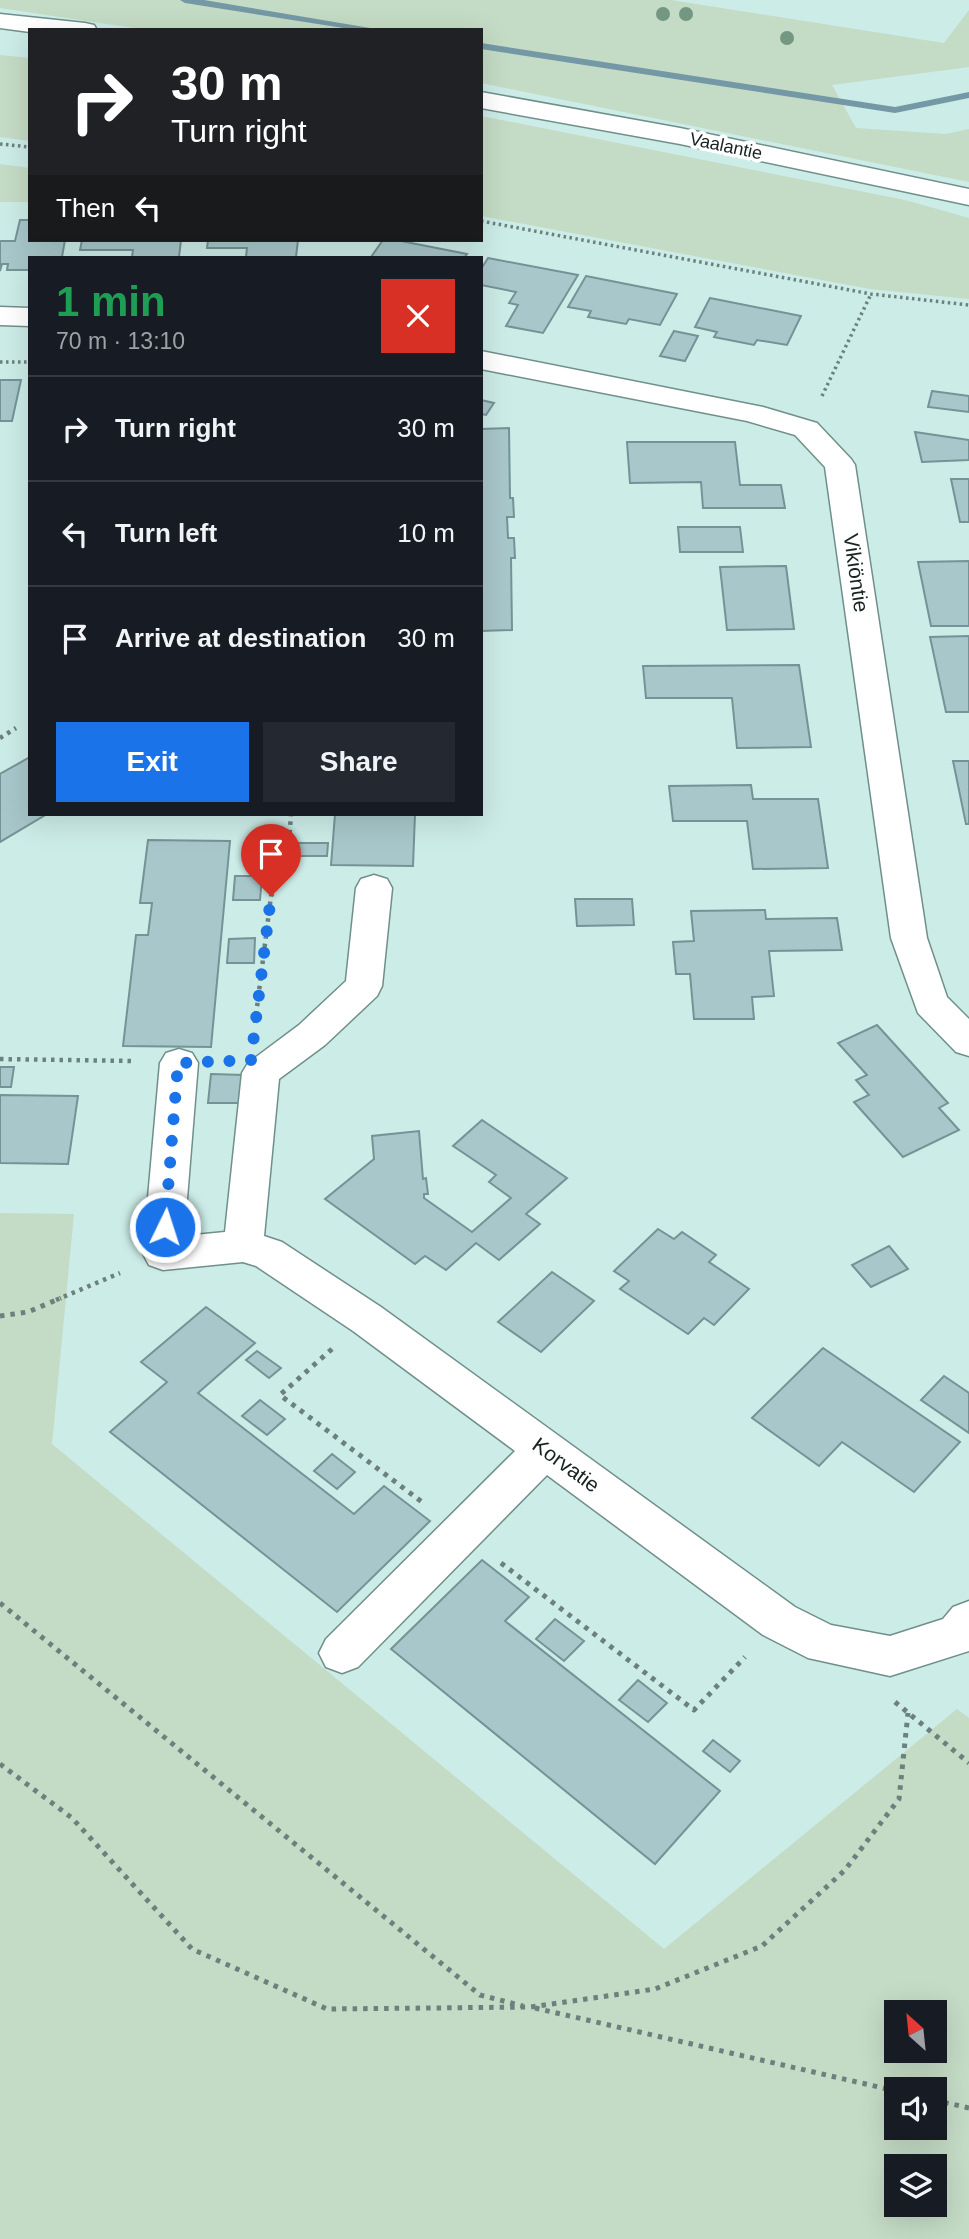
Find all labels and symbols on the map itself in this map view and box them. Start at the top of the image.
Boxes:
street label: Vaalantie [688,129,764,163]
street label: Vikiöntie [840,532,873,614]
pin [241,824,301,896]
position arrow [128,1190,202,1264]
street label: Korvatie [528,1433,604,1497]
north arrow [884,2000,947,2063]

